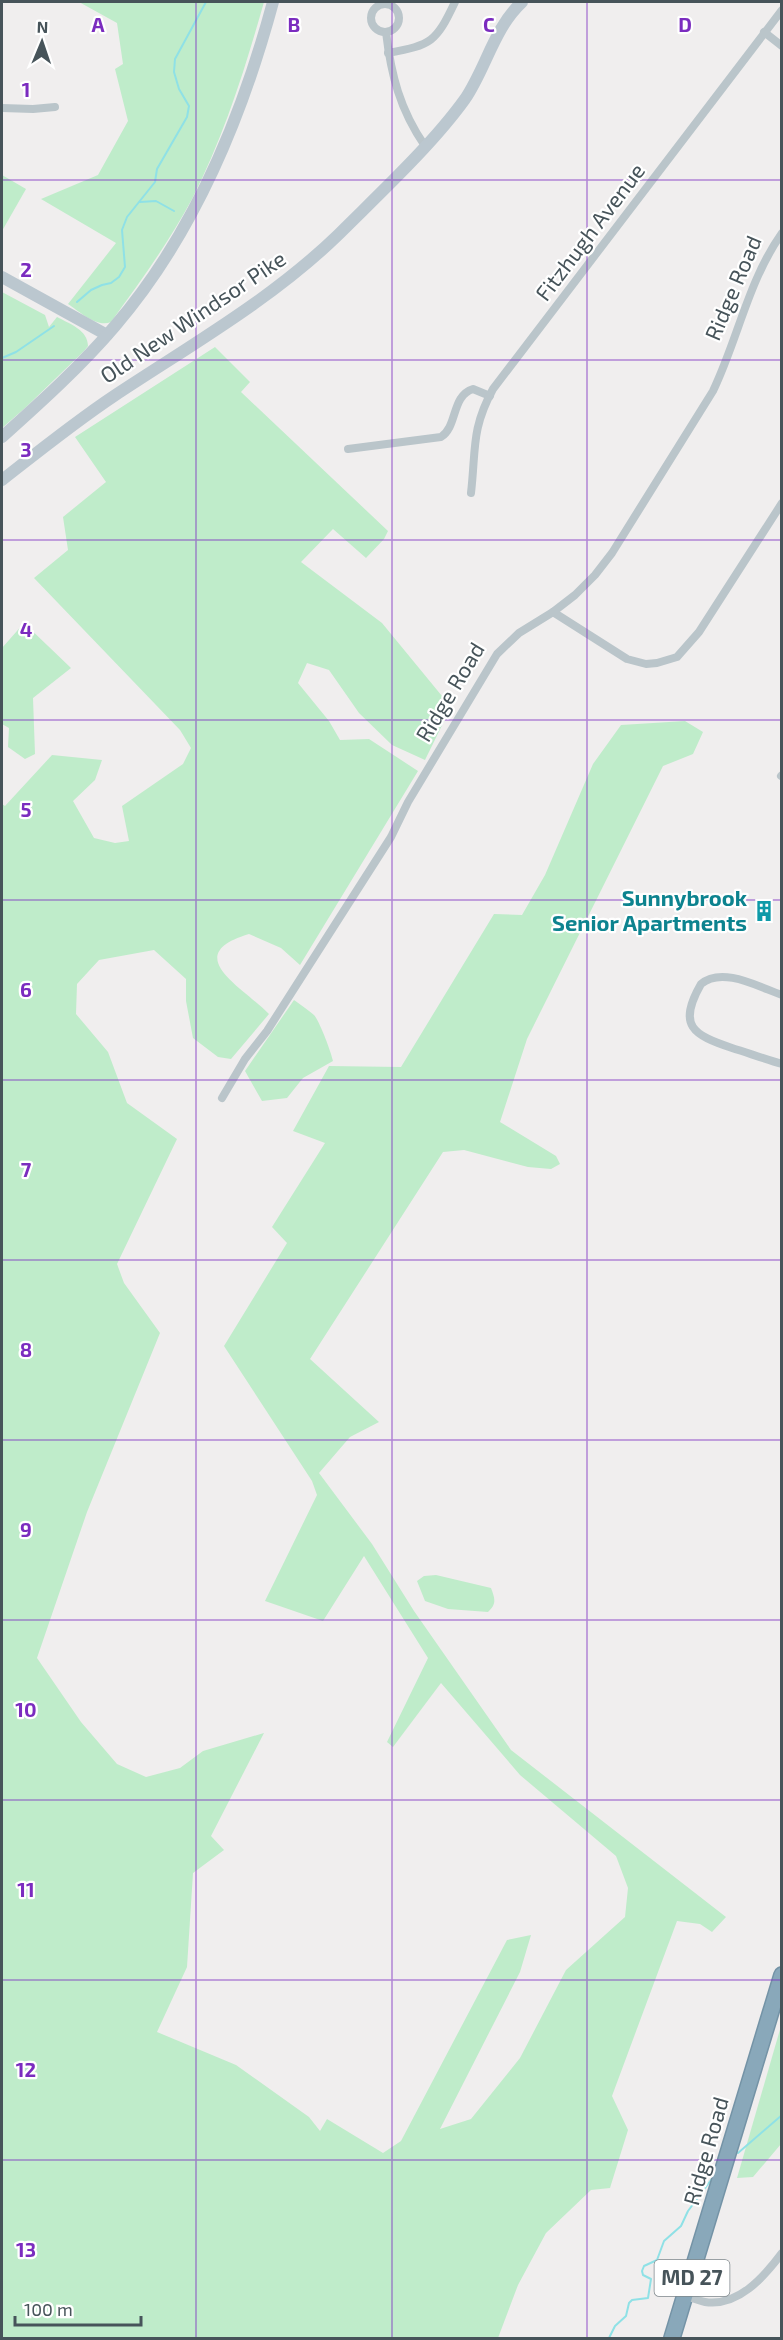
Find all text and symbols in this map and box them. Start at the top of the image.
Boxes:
north arrow [12,12,72,72]
text: A [91,12,105,36]
text: B [288,12,300,36]
text: C [483,12,495,36]
text: D [678,12,692,36]
text: N [36,17,49,36]
text: 1 [22,77,30,101]
street label: Fitzhugh Avenue [529,158,649,305]
street label: Ridge Road [698,231,766,344]
street label: Old New Windsor Pike [95,244,290,388]
text: 2 [20,257,32,281]
text: 3 [20,437,32,461]
text: 4 [20,617,33,641]
street label: Ridge Road [409,637,489,746]
text: 5 [20,797,32,821]
place label: Sunnybrook Senior Apartments [552,884,748,935]
building icon: Sunnybrook Senior Apartments [752,899,776,923]
text: 6 [20,977,32,1001]
text: 7 [21,1157,32,1181]
text: 8 [20,1337,32,1361]
text: 9 [20,1517,32,1541]
text: 10 [15,1697,37,1721]
text: 11 [17,1877,35,1901]
text: 12 [16,2057,36,2081]
street label: Ridge Road [677,2094,733,2208]
text: 13 [16,2237,36,2261]
road number: MD 27 [654,2260,730,2296]
scale bar [15,2289,141,2327]
text: 100 m [24,2298,73,2320]

